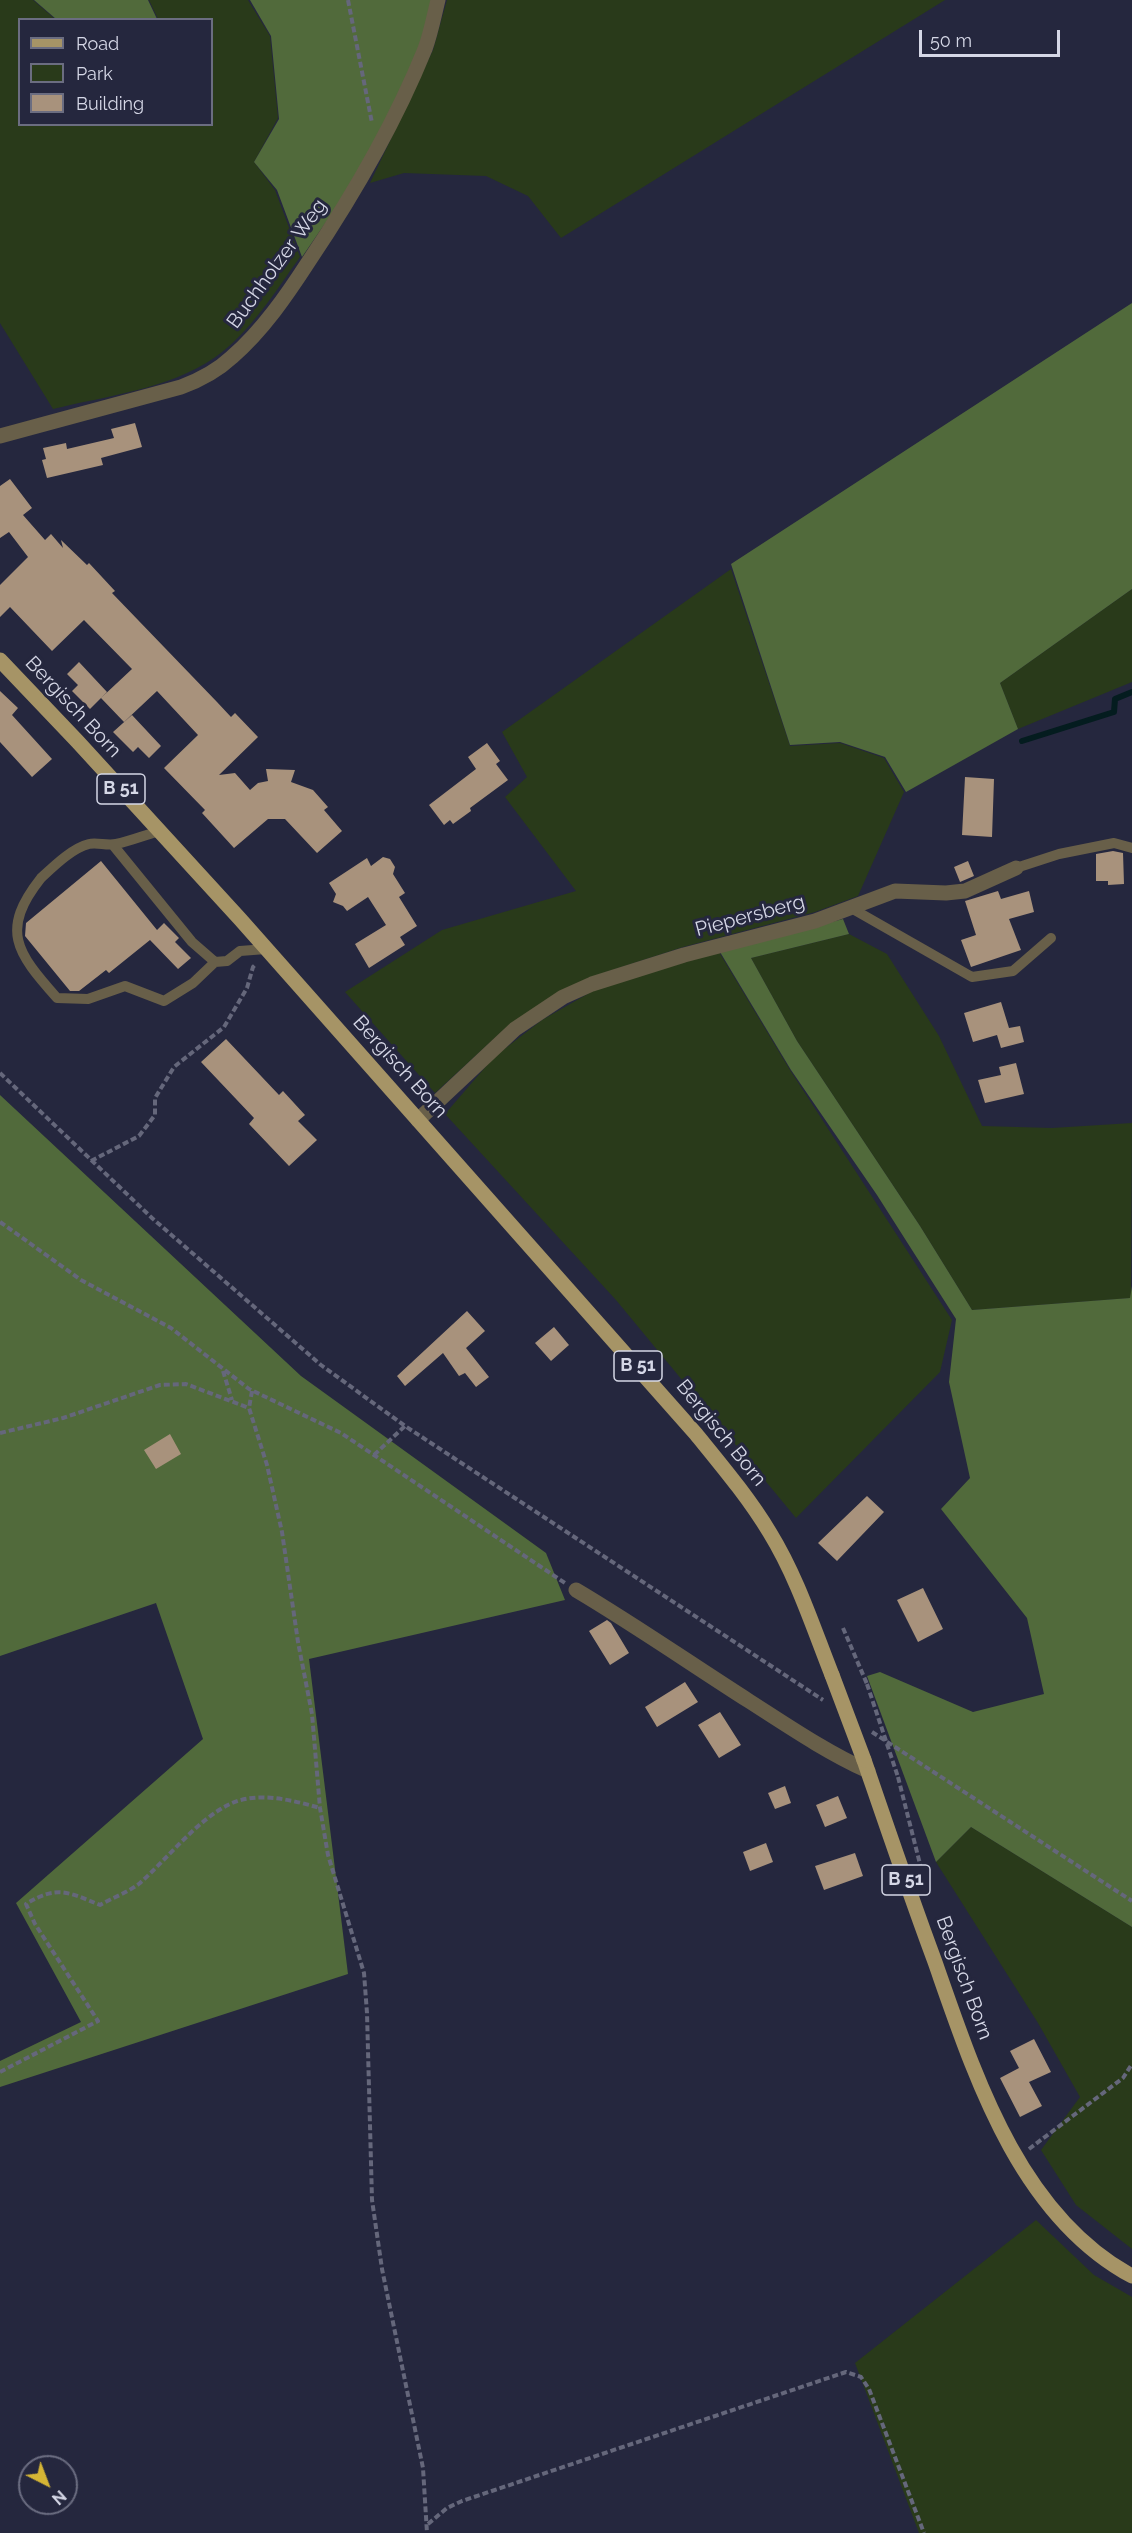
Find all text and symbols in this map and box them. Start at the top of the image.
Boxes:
legend [18,18,213,126]
scale bar [922,18,1063,56]
text: 50 m [930,30,972,51]
text: Road [76,33,119,54]
text: Park [76,63,113,84]
text: Building [76,93,144,114]
street label: Buchholzer Weg [222,195,332,333]
street label: Bergisch Born [20,651,126,763]
road number: B 51 [97,774,145,804]
street label: Piepersberg [693,890,807,942]
street label: Bergisch Born [348,1011,452,1123]
road number: B 51 [614,1351,662,1381]
street label: Bergisch Born [671,1375,771,1491]
road number: B 51 [882,1865,930,1895]
street label: Bergisch Born [931,1913,997,2043]
north arrow [18,2455,78,2515]
text: N [48,2486,70,2508]

